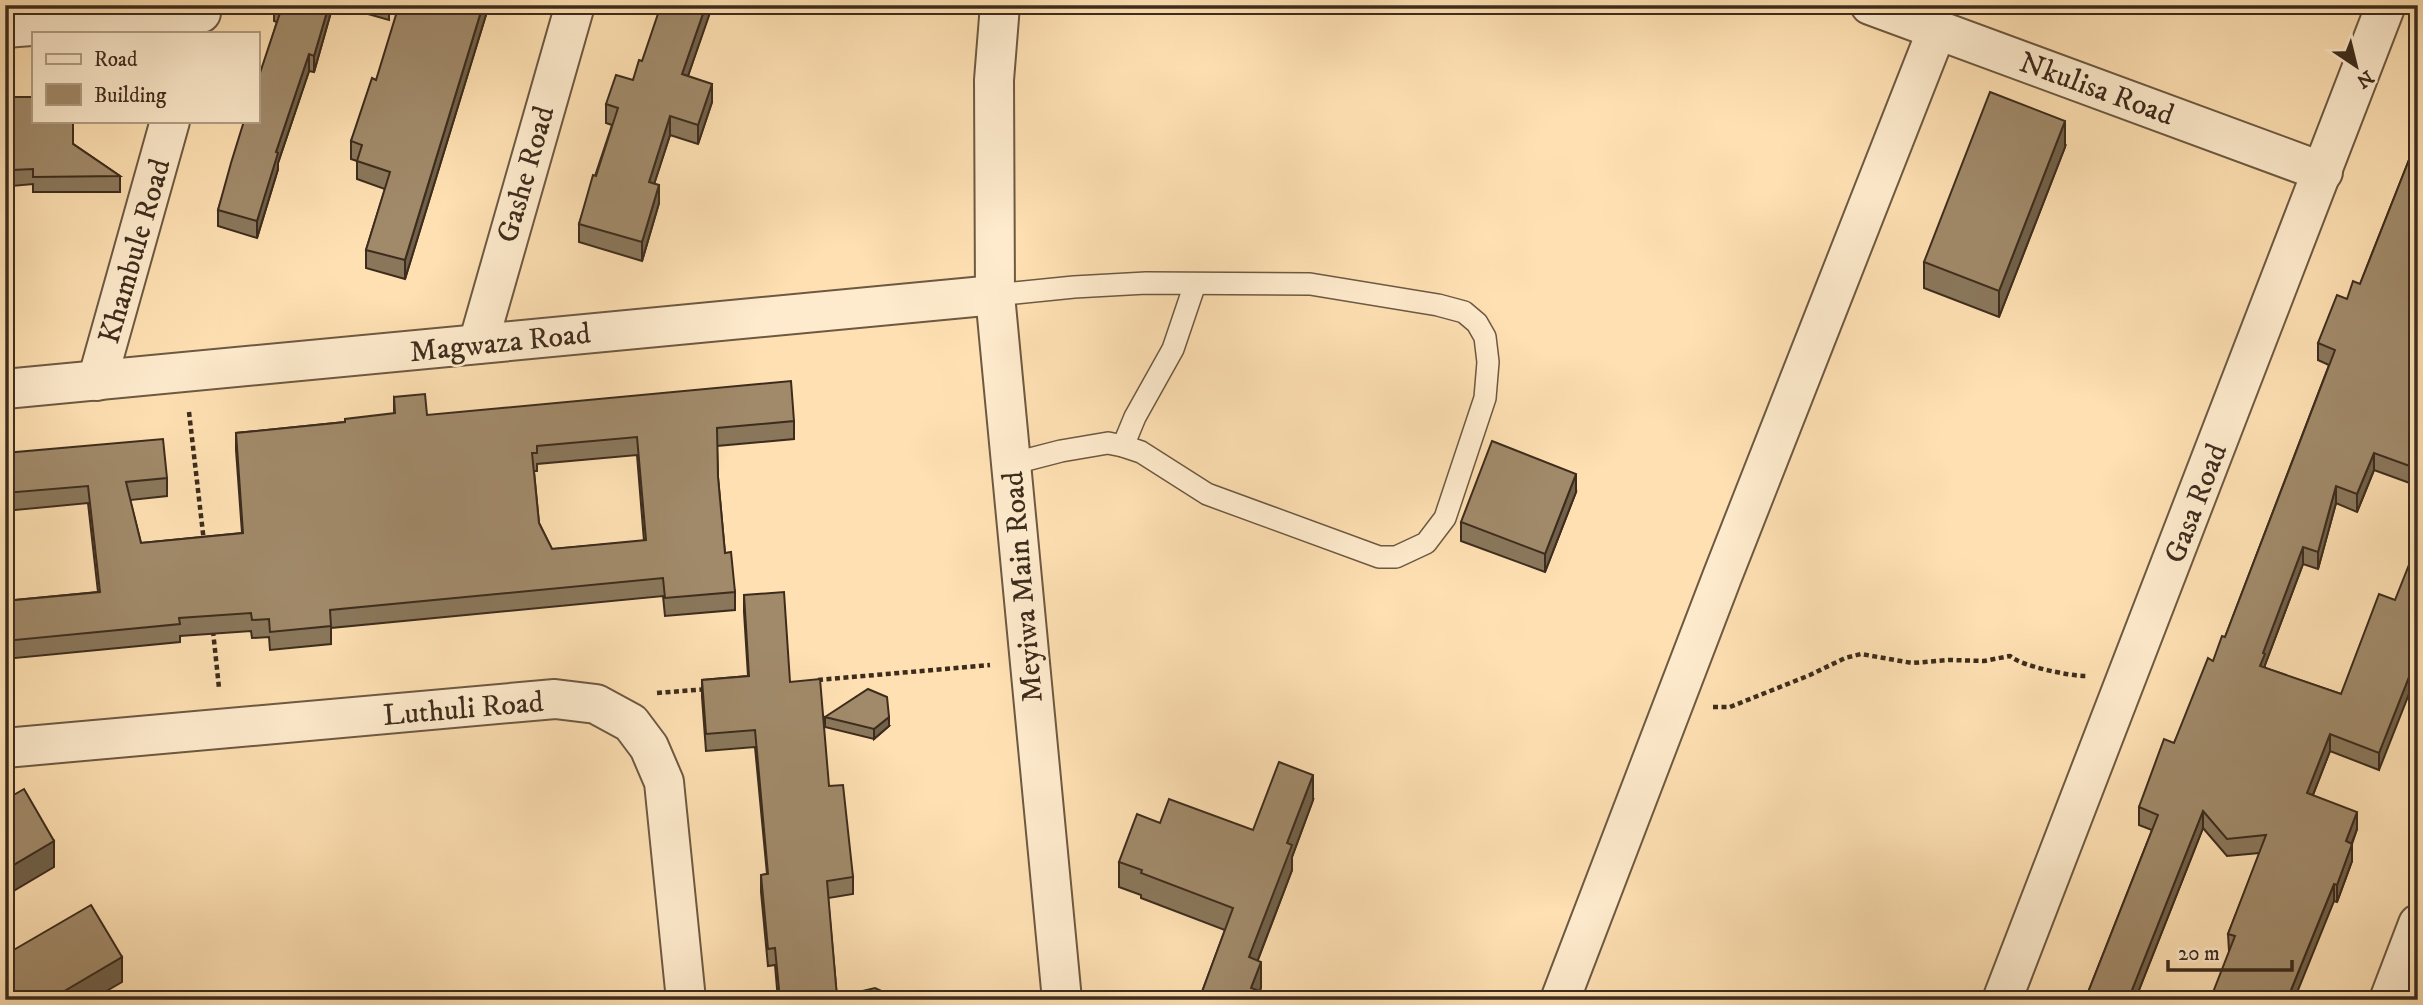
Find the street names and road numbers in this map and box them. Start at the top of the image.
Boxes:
street label: Nkulisa Road [2014,44,2179,134]
street label: Gashe Road [489,102,564,247]
street label: Khambule Road [91,155,179,348]
street label: Magwaza Road [408,316,592,371]
street label: Gasa Road [2157,439,2236,569]
street label: Meyiwa Main Road [995,470,1052,704]
street label: Luthuli Road [381,684,545,735]

